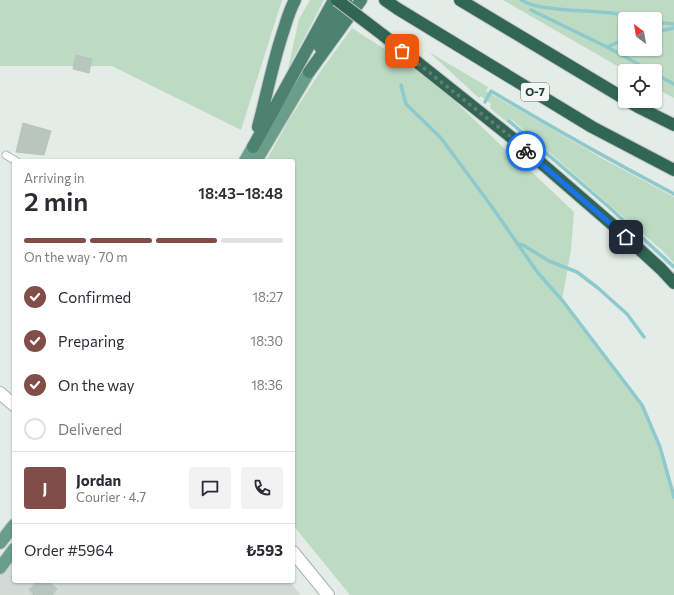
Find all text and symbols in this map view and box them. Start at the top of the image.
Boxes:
north arrow [618,12,662,56]
map controls [618,12,662,108]
pin [385,34,419,68]
icon: bag [391,40,413,62]
button: locate [618,64,662,108]
road number: O-7 [521,83,549,101]
courier [506,131,546,171]
icon: bike [515,140,537,162]
text: Arriving in [24,170,84,186]
text: 18:43–18:48 [198,184,283,202]
text: 2 min [24,185,88,216]
pin [609,220,643,254]
icon: home [615,226,637,248]
text: On the way · 70 m [24,249,128,265]
icon: check [24,286,46,308]
text: Confirmed [58,288,131,306]
text: 18:27 [252,289,283,305]
icon: check [24,330,46,352]
text: Preparing [58,332,124,350]
text: 18:30 [251,333,283,349]
icon: check [24,374,46,396]
text: On the way [58,376,135,394]
text: 18:36 [251,377,283,393]
text: Delivered [58,420,122,438]
button: chat [189,467,231,509]
button: phone [241,467,283,509]
text: Jordan [76,471,121,489]
text: J [43,479,47,497]
text: Courier · 4.7 [76,489,146,505]
text: Order #5964 [24,541,114,559]
text: ₺593 [246,541,283,559]

